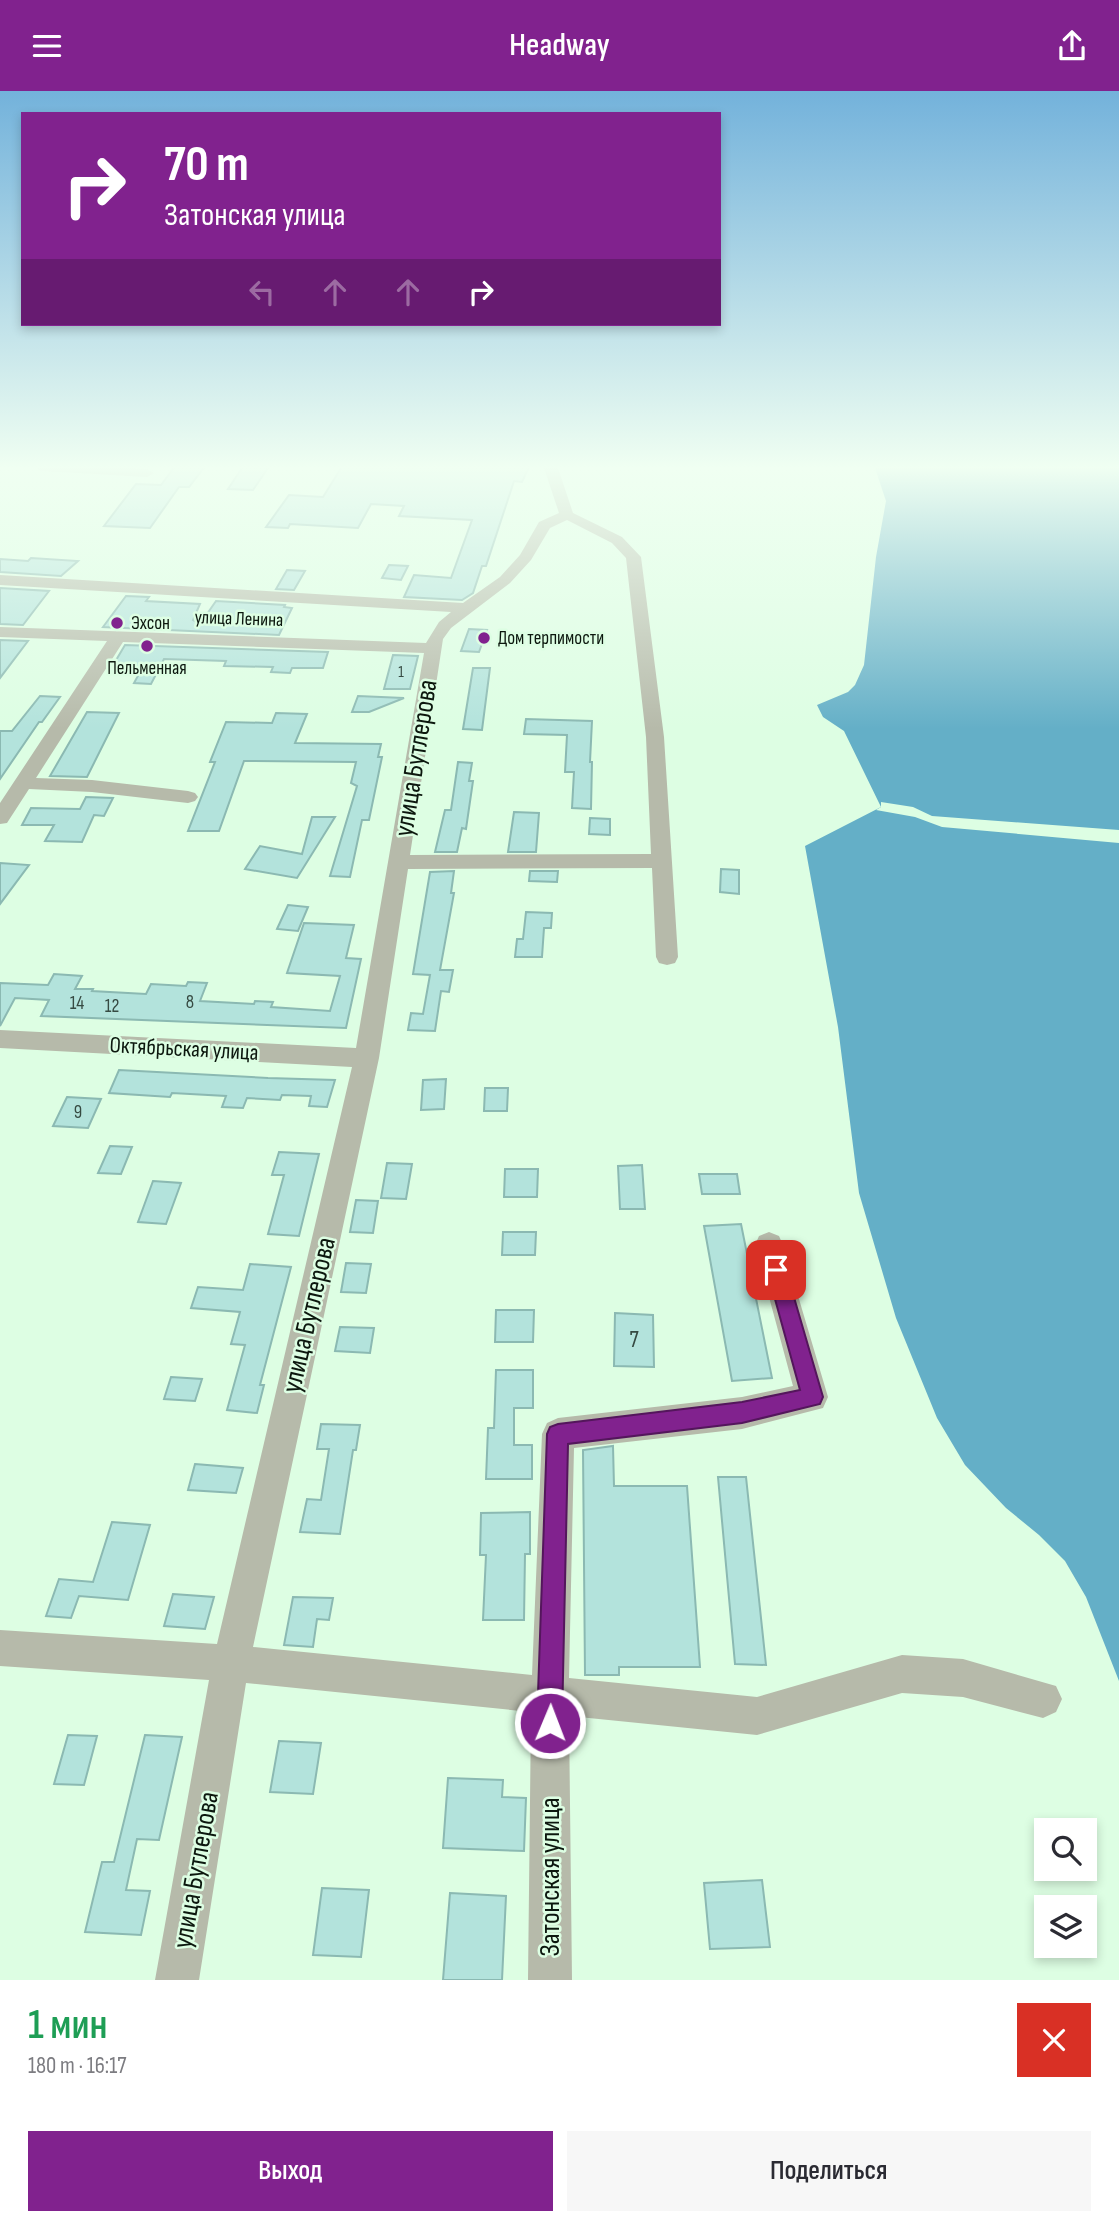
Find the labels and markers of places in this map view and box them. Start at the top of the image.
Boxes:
place label: Эхсон [131,612,170,635]
marker: Эхсон [109,615,125,631]
place label: Дом терпимости [498,627,604,650]
marker: Дом терпимости [476,630,492,646]
marker: Пельменная [139,638,155,654]
place label: Пельменная [107,657,187,680]
pin [746,1240,806,1300]

